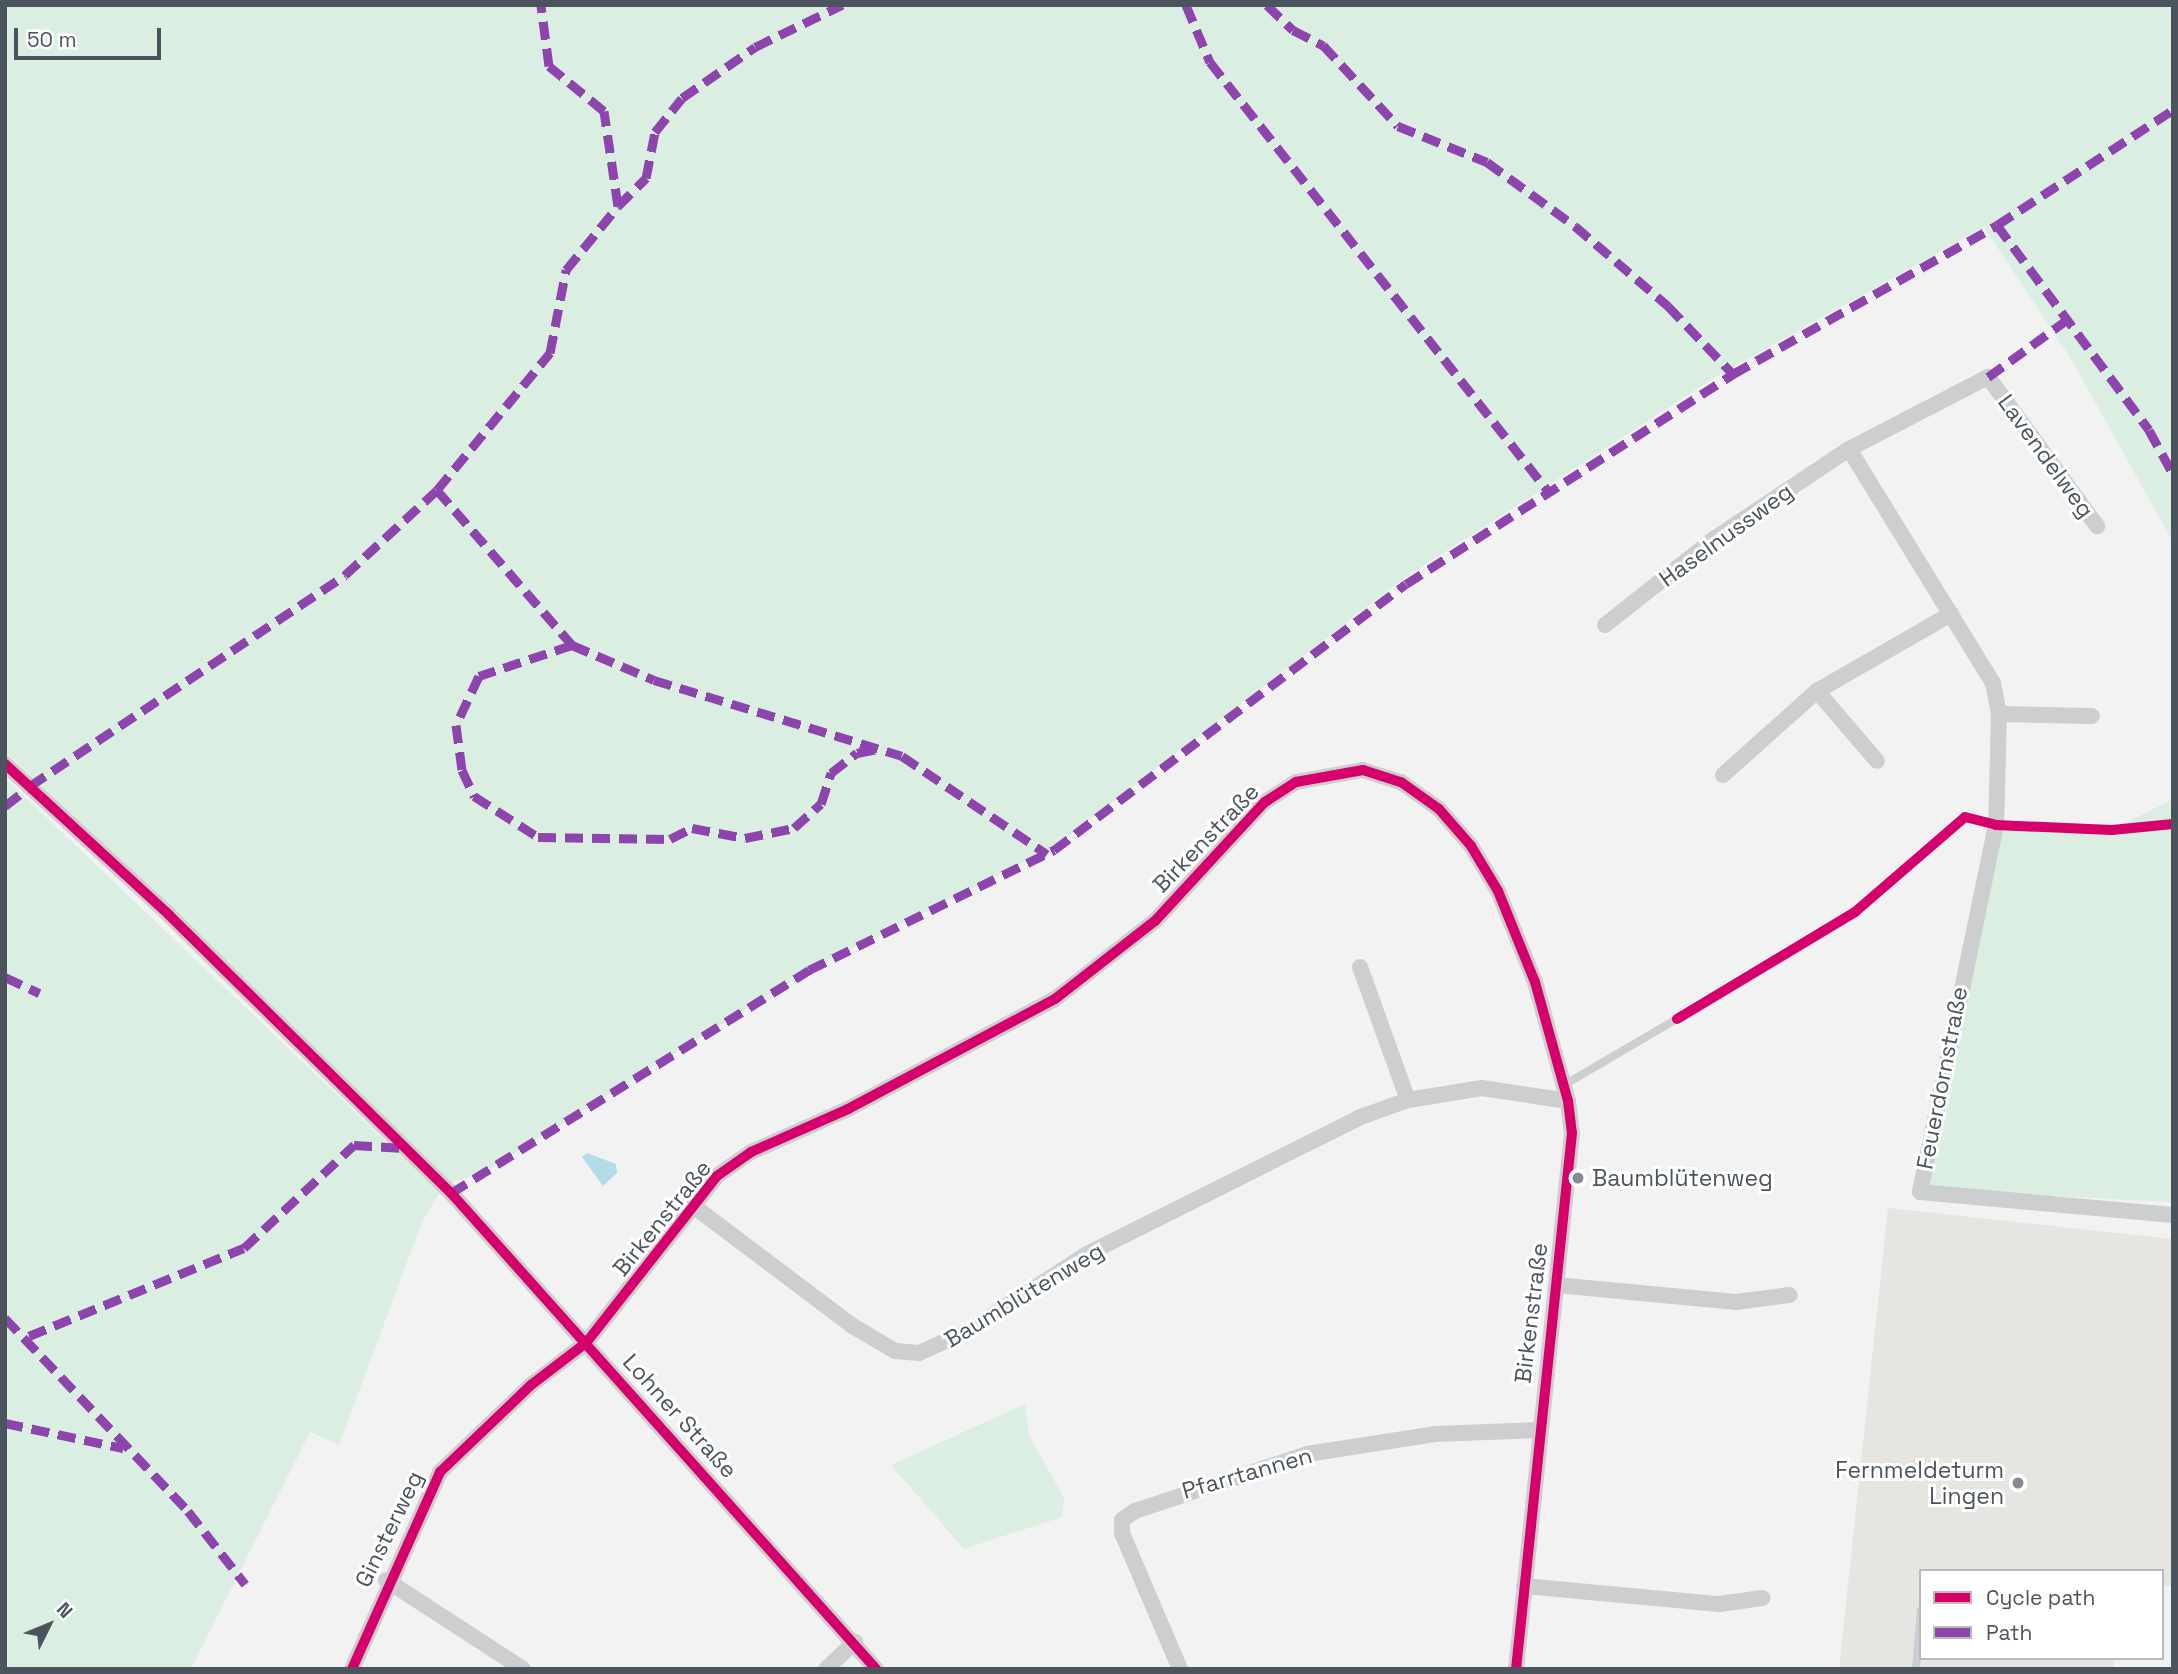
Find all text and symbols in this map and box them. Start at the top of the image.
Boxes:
scale bar [18,14,164,58]
text: 50 m [27,26,77,53]
street label: Lavendelweg [1992,389,2100,523]
street label: Haselnussweg [1654,477,1798,593]
street label: Birkenstraße [1147,778,1265,898]
street label: Feuerdornstraße [1911,984,1973,1172]
street label: Birkenstraße [607,1155,717,1281]
place label: Baumblütenweg [1592,1164,1773,1192]
marker: Baumblütenweg [1570,1170,1586,1186]
street label: Baumblütenweg [939,1237,1109,1353]
street label: Birkenstraße [1509,1241,1553,1385]
street label: Lohner Straße [617,1348,743,1484]
street label: Pfarrtannen [1179,1441,1315,1505]
place label: Fernmeldeturm Lingen [1835,1456,2004,1510]
street label: Ginsterweg [349,1466,429,1592]
marker: Fernmeldeturm Lingen [2010,1475,2026,1491]
legend [1919,1569,2164,1660]
text: Cycle path [1986,1584,2095,1611]
north arrow [14,1590,84,1660]
text: N [51,1597,78,1624]
text: Path [1986,1619,2032,1646]

